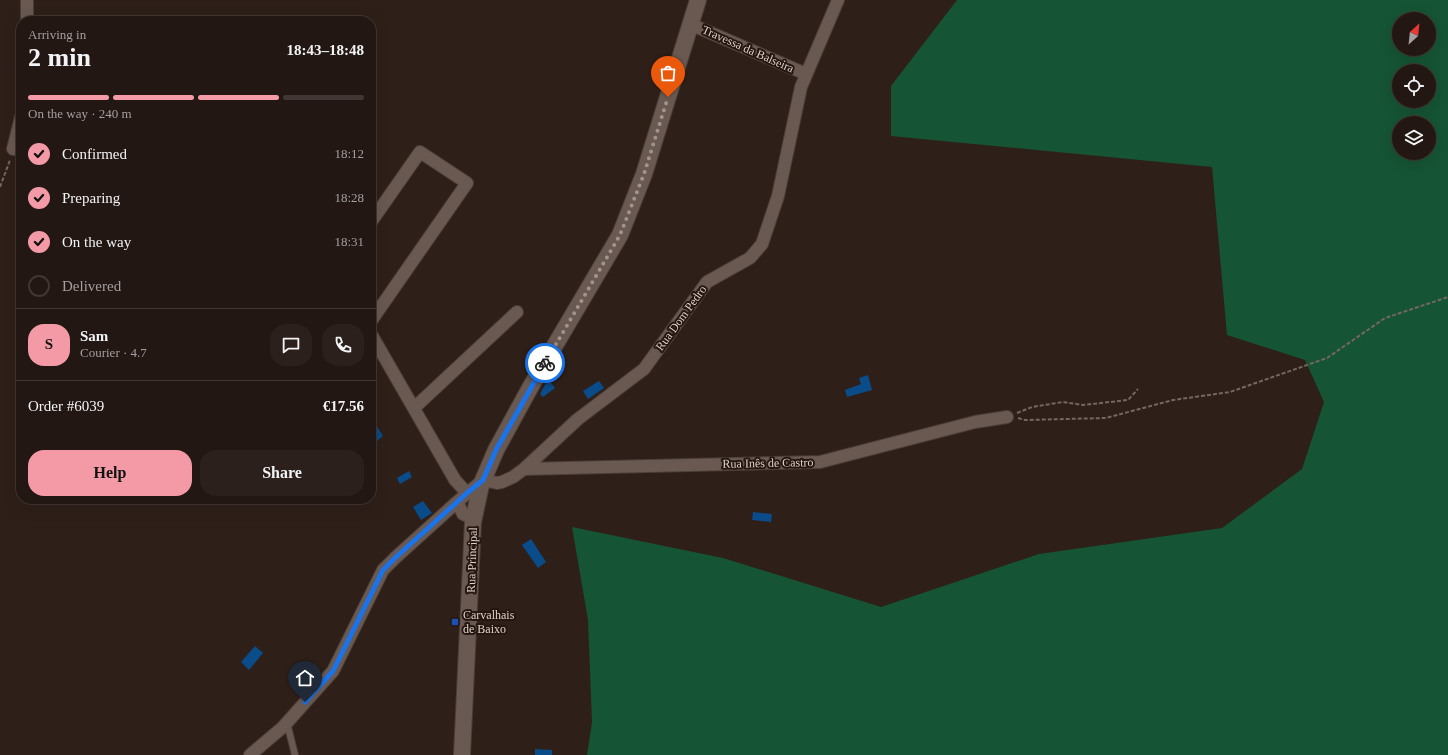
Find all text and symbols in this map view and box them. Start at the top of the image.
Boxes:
north arrow [1392,12,1436,56]
map controls [1392,12,1436,160]
street label: Travessa da Balseira [700,22,797,76]
text: Arriving in [28,27,86,42]
text: 18:43–18:48 [287,42,364,58]
text: 2 min [28,43,91,72]
pin [651,56,685,97]
icon: bag [657,62,679,84]
button: locate [1392,64,1436,108]
text: On the way · 240 m [28,106,132,121]
button: layers [1392,116,1436,160]
icon: check [28,143,50,165]
text: Confirmed [62,146,127,162]
text: 18:12 [334,146,364,161]
icon: check [28,187,50,209]
text: Preparing [62,190,120,206]
text: 18:28 [334,190,364,205]
icon: check [28,231,50,253]
text: On the way [62,234,131,250]
text: 18:31 [334,234,364,249]
text: Delivered [62,278,121,294]
street label: Rua Dom Pedro [653,283,709,353]
button: chat [270,324,312,366]
button: phone [322,324,364,366]
text: Sam [80,328,108,344]
text: S [45,336,53,352]
courier [525,343,565,383]
text: Courier · 4.7 [80,345,147,360]
icon: bike [534,352,556,374]
text: Order #6039 [28,398,104,414]
text: €17.56 [323,398,364,414]
button: Help [28,450,192,496]
button: Share [200,450,364,496]
street label: Rua Inês de Castro [722,455,814,471]
street label: Rua Principal [464,526,480,593]
place label: Carvalhais de Baixo [463,608,515,636]
marker: Carvalhais de Baixo [450,617,460,627]
pin [288,661,322,702]
icon: home [294,667,316,689]

